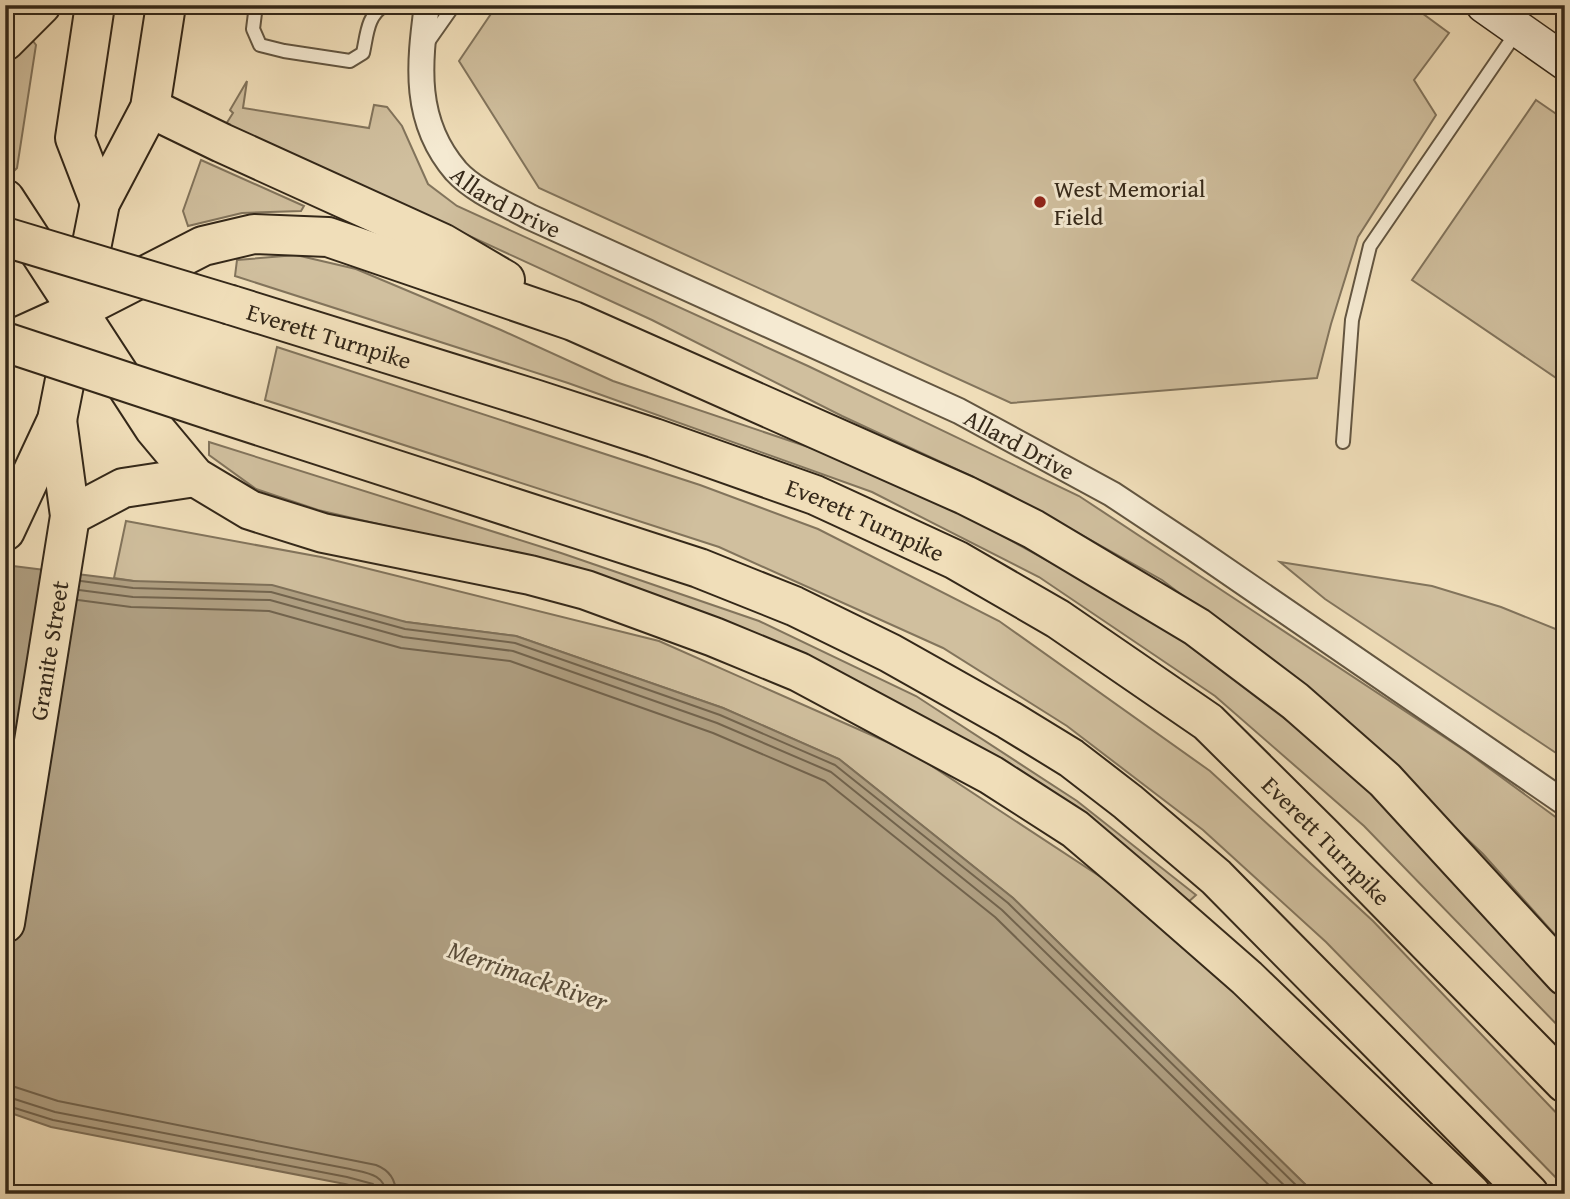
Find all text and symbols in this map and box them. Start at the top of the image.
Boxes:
street label: Allard Drive [443,158,567,246]
place label: West Memorial Field [1054,171,1206,234]
marker: West Memorial Field [1032,194,1048,210]
street label: Everett Turnpike [243,294,416,377]
street label: Allard Drive [958,400,1081,488]
street label: Everett Turnpike [781,469,950,570]
street label: Granite Street [20,577,77,723]
street label: Everett Turnpike [1254,768,1399,913]
water label: Merrimack River [443,929,614,1021]

